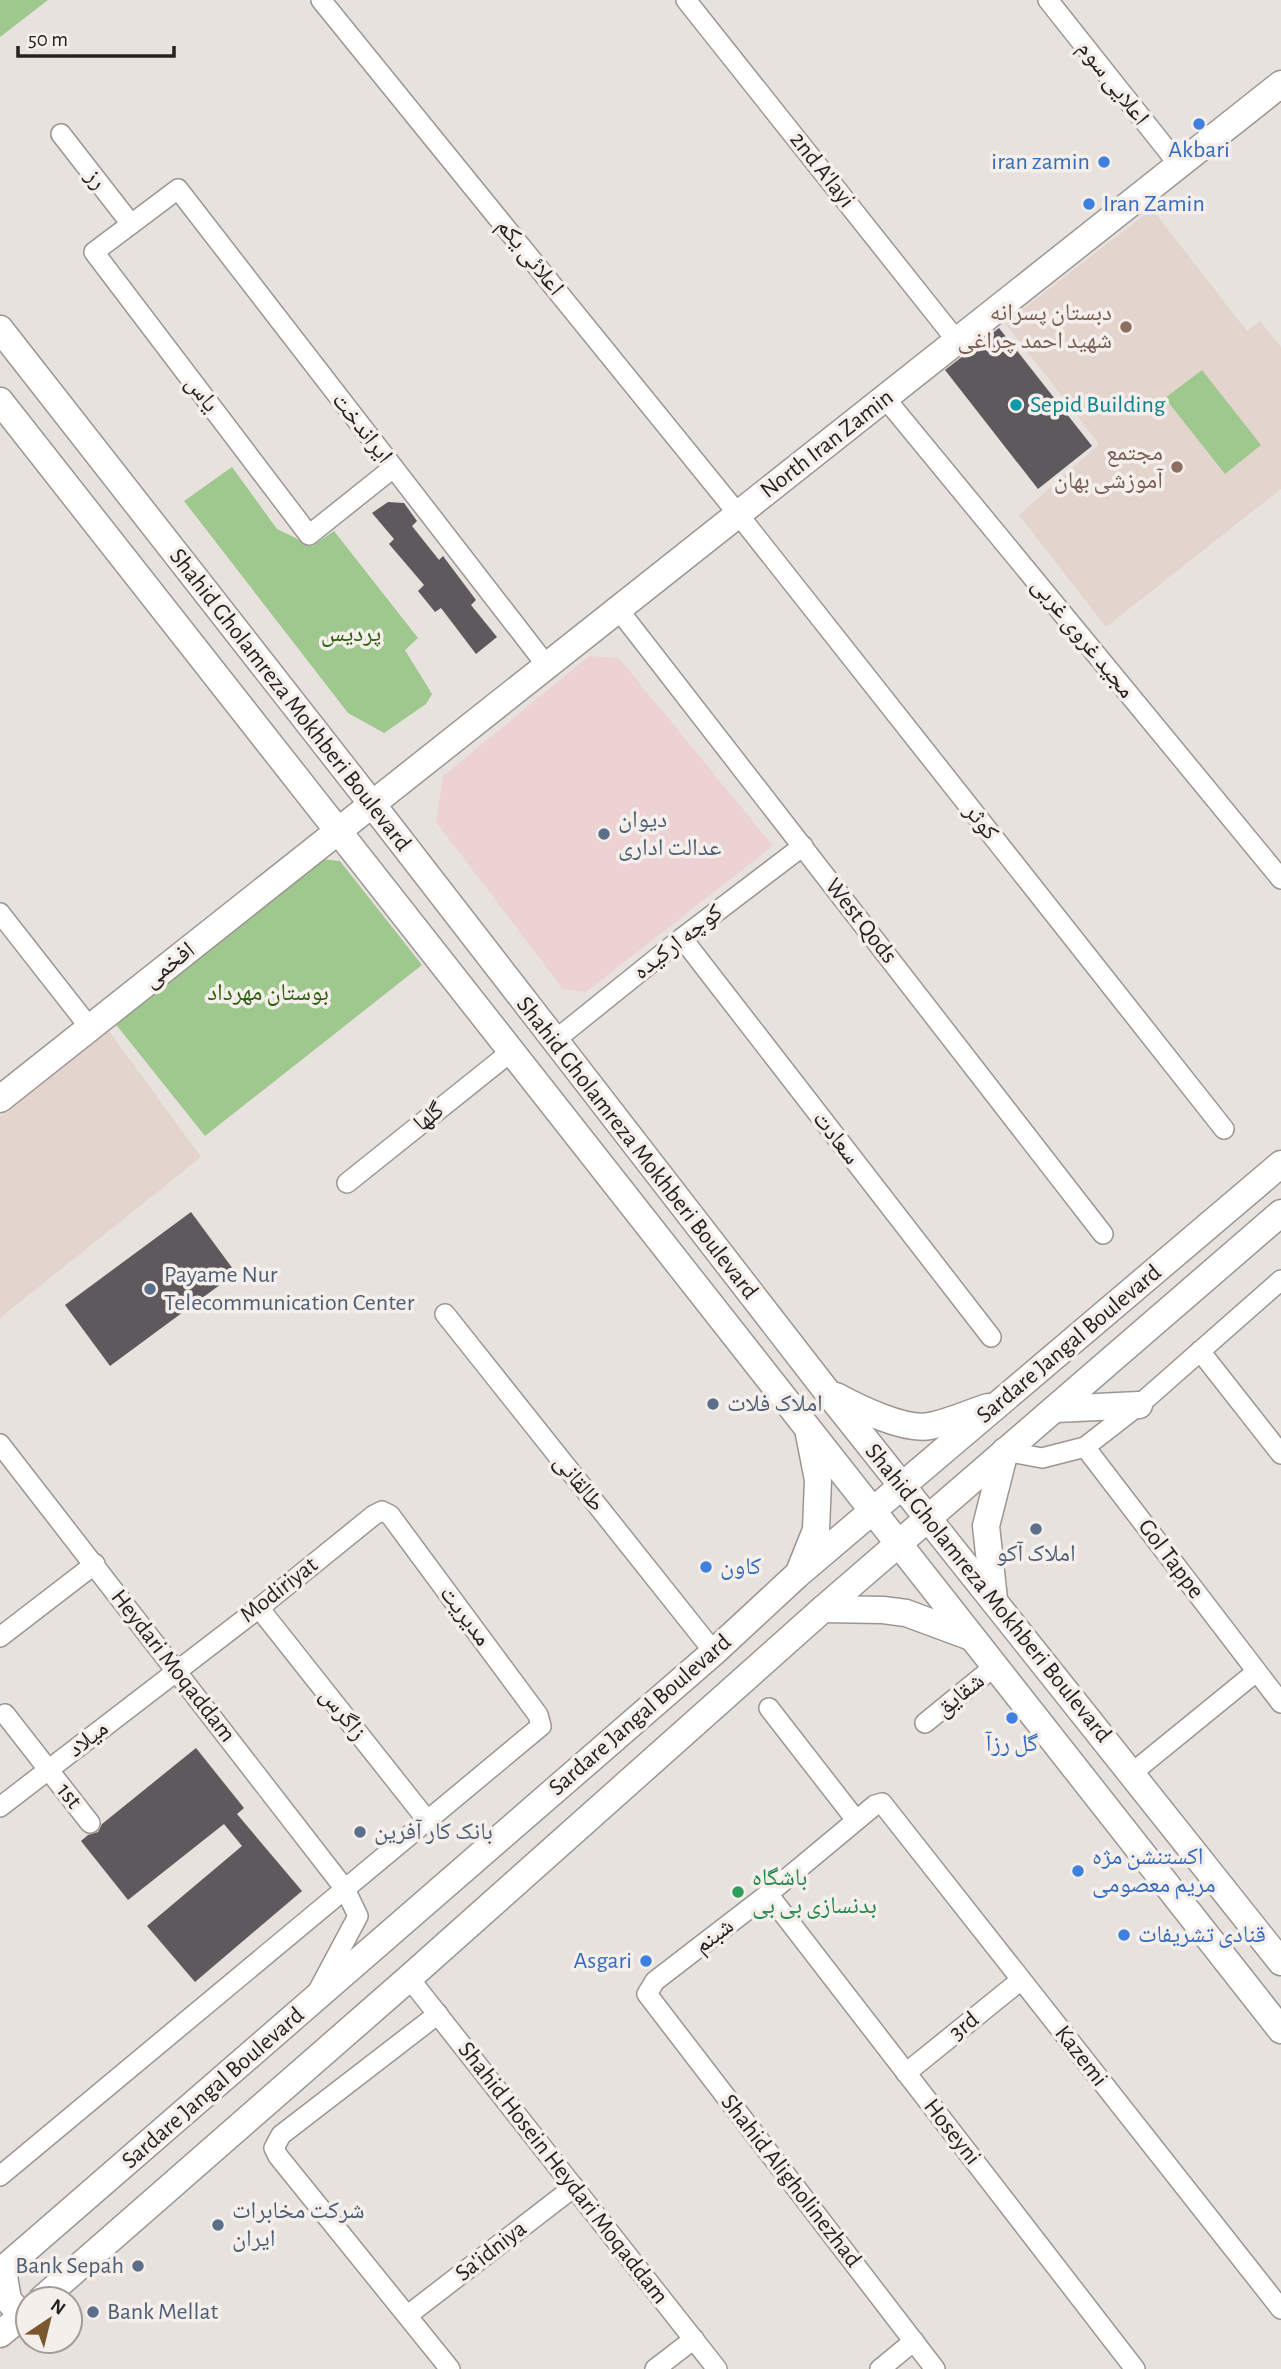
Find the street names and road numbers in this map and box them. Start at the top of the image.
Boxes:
street label: اعلایی سوم [1070,36,1153,132]
street label: 2nd A'layi [785,128,859,212]
street label: رز [80,164,111,194]
street label: اعلائی یکم [490,214,568,302]
street label: یاس [180,371,223,417]
street label: North Iran Zamin [756,385,898,503]
street label: ایراندخت [327,388,397,468]
street label: Shahid Gholamreza Mokhberi Boulevard [165,544,415,856]
street label: مجید غروی غربی [1026,573,1139,704]
street label: کوثر [959,798,1003,845]
street label: West Qods [821,874,901,968]
street label: کوچه ارکیده [629,900,728,985]
street label: افخمی [139,938,200,993]
street label: Shahid Gholamreza Mokhberi Boulevard [512,992,762,1304]
street label: گلها [409,1098,449,1136]
street label: سعادت [808,1107,864,1169]
street label: Sardare Jangal Boulevard [972,1260,1166,1428]
street label: Shahid Gholamreza Mokhberi Boulevard [860,1439,1116,1747]
street label: طالقانی [549,1450,609,1517]
street label: Gol Tappe [1134,1515,1208,1603]
street label: Modiriyat [236,1552,322,1627]
street label: مدیریت [435,1582,495,1651]
street label: Heydari Moqaddam [106,1585,240,1747]
street label: Sardare Jangal Boulevard [544,1630,736,1800]
street label: شقایق [931,1668,989,1722]
street label: زاگرس [315,1683,371,1745]
street label: میلاد [63,1716,113,1762]
street label: 1st [52,1779,86,1813]
street label: شبنم [690,1914,740,1961]
street label: Sardare Jangal Boulevard [117,2003,309,2173]
street label: 3rd [945,2007,983,2045]
street label: Kazemi [1050,2021,1112,2091]
street label: Shahid Hosein Heydari Moqaddam [453,2037,673,2309]
street label: Shahid Aligholinezhad [716,2090,866,2272]
street label: Hoseyni [919,2095,985,2169]
street label: Sa'idniya [451,2216,531,2286]

